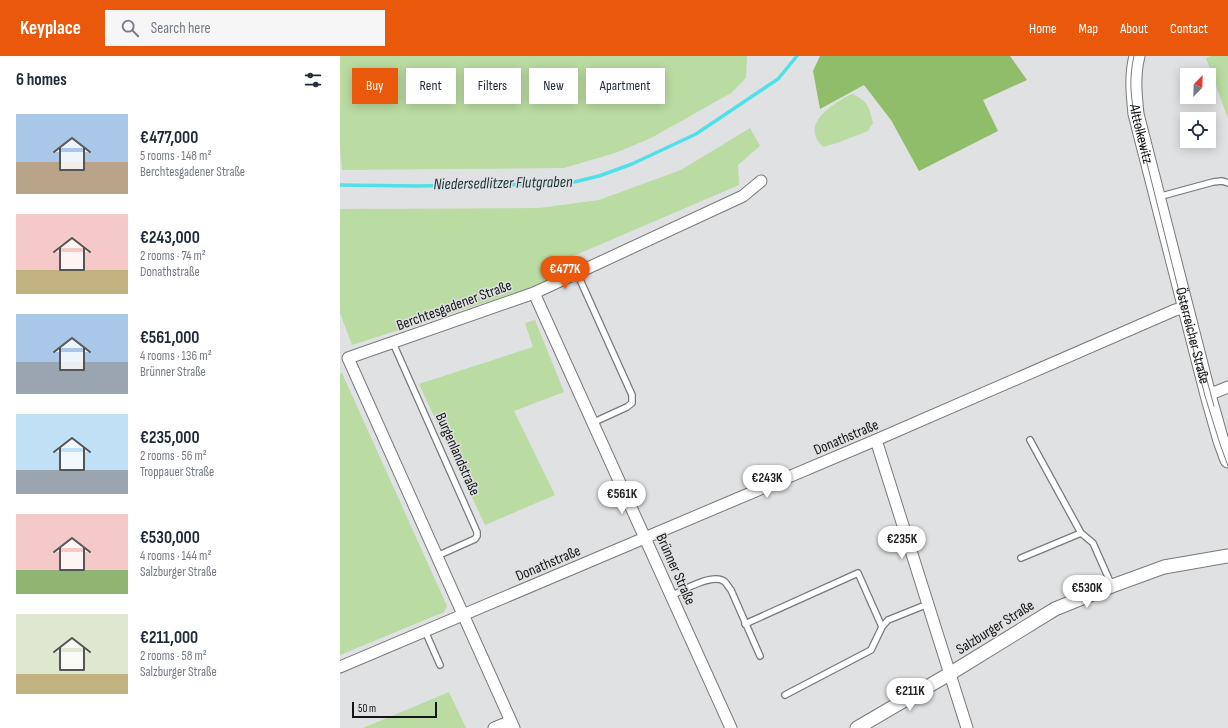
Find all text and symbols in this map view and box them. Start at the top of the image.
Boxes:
search box [105,10,385,46]
text: Keyplace [20,17,81,40]
icon: search [119,17,141,39]
text: Search here [151,19,210,38]
text: Home [1029,20,1057,37]
text: Map [1079,20,1098,37]
text: About [1120,20,1148,37]
text: Contact [1170,20,1208,37]
chip: Buy [352,68,398,104]
chip: Rent [406,68,456,104]
chip: Filters [464,68,521,104]
chip: New [529,68,578,104]
chip: Apartment [586,68,665,104]
north arrow [1180,68,1216,104]
map controls [1180,68,1216,148]
icon: filters [302,69,324,91]
text: 6 homes [16,70,67,90]
street label: Alttolkewitz [1125,103,1157,166]
button: locate [1180,112,1216,148]
text: €477,000 [140,128,198,148]
icon: home [48,130,96,178]
text: 5 rooms · 148 m² [140,148,212,164]
text: Berchtesgadener Straße [140,164,245,180]
water label: Niedersedlitzer Flutgraben [433,173,573,194]
text: €243,000 [140,228,200,248]
icon: home [48,230,96,278]
text: 2 rooms · 74 m² [140,248,206,264]
pin: €477K [537,256,593,290]
text: €477K [550,261,580,277]
text: Donathstraße [140,264,200,280]
street label: Berchtesgadener Straße [394,276,514,335]
street label: Österreicher Straße [1171,285,1214,386]
text: €561,000 [140,328,199,348]
icon: home [48,330,96,378]
text: 4 rooms · 136 m² [140,348,212,364]
text: Brünner Straße [140,364,206,380]
street label: Burgenlandstraße [431,410,484,499]
street label: Donathstraße [811,415,882,460]
text: €235,000 [140,428,200,448]
icon: home [48,430,96,478]
text: 2 rooms · 56 m² [140,448,207,464]
text: Troppauer Straße [140,464,214,480]
pin: €243K [739,465,795,499]
text: €243K [752,470,782,486]
pin: €561K [594,481,650,515]
text: €561K [607,486,637,502]
pin: €235K [874,526,930,560]
text: €530,000 [140,528,200,548]
icon: home [48,530,96,578]
street label: Brünner Straße [651,531,700,608]
text: €235K [887,531,917,547]
street label: Donathstraße [513,541,584,586]
text: 4 rooms · 144 m² [140,548,211,564]
text: Salzburger Straße [140,564,217,580]
pin: €530K [1059,575,1115,609]
text: €530K [1072,580,1102,596]
street label: Salzburger Straße [953,596,1038,659]
text: €211,000 [140,628,198,648]
icon: home [48,630,96,678]
text: 2 rooms · 58 m² [140,648,207,664]
text: Salzburger Straße [140,664,217,680]
pin: €211K [882,678,938,712]
text: €211K [895,683,925,699]
scale bar [352,700,437,719]
text: 50 m [358,702,376,715]

